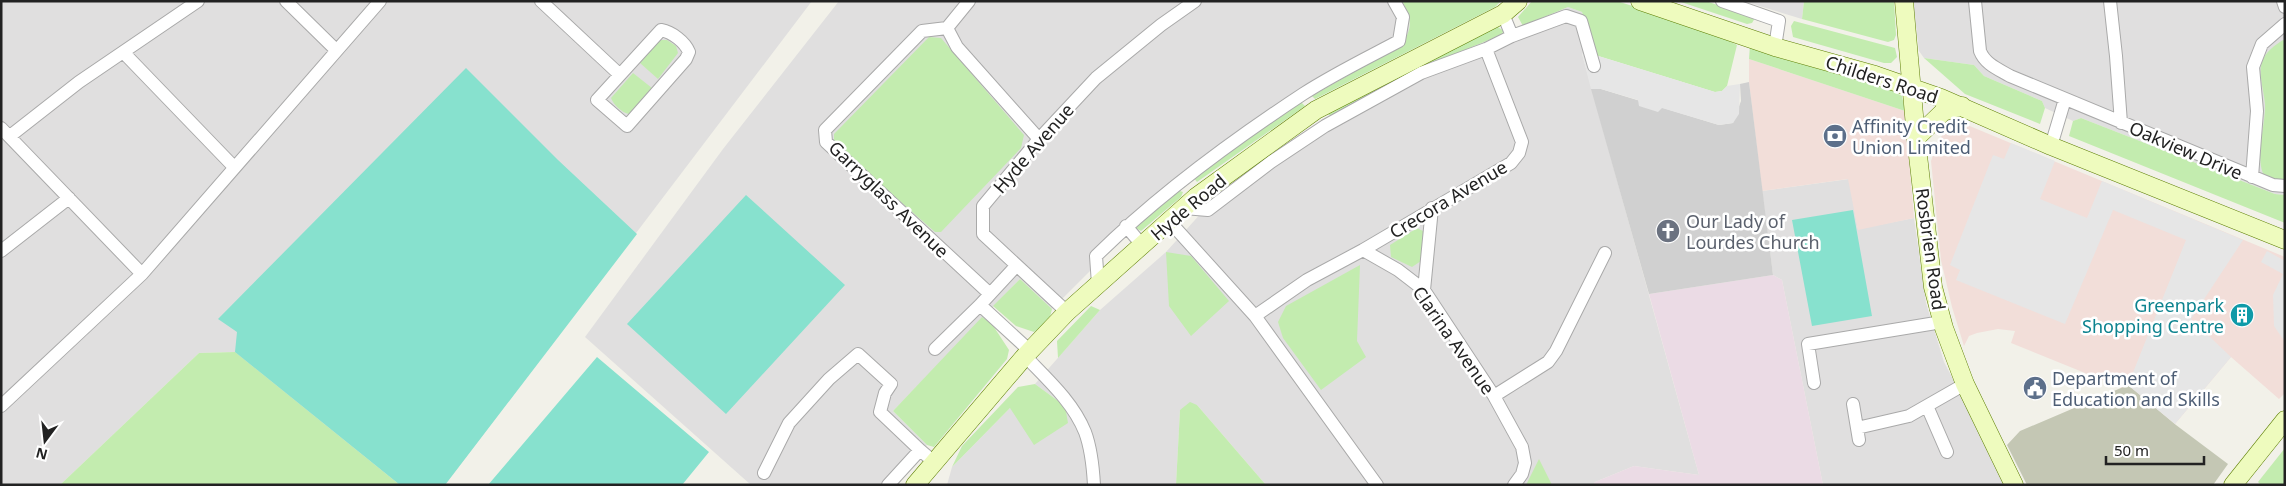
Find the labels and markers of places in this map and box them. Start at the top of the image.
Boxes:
place label: Affinity Credit Union Limited [1852,114,1971,159]
bank icon: Affinity Credit Union Limited [1822,123,1848,149]
place label: Our Lady of Lourdes Church [1686,209,1820,254]
church icon: Our Lady of Lourdes Church [1655,218,1681,244]
place label: Greenpark Shopping Centre [2082,293,2224,338]
building icon: Greenpark Shopping Centre [2229,302,2255,328]
place label: Department of Education and Skills [2052,366,2220,411]
public building icon: Department of Education and Skills [2022,375,2048,401]

